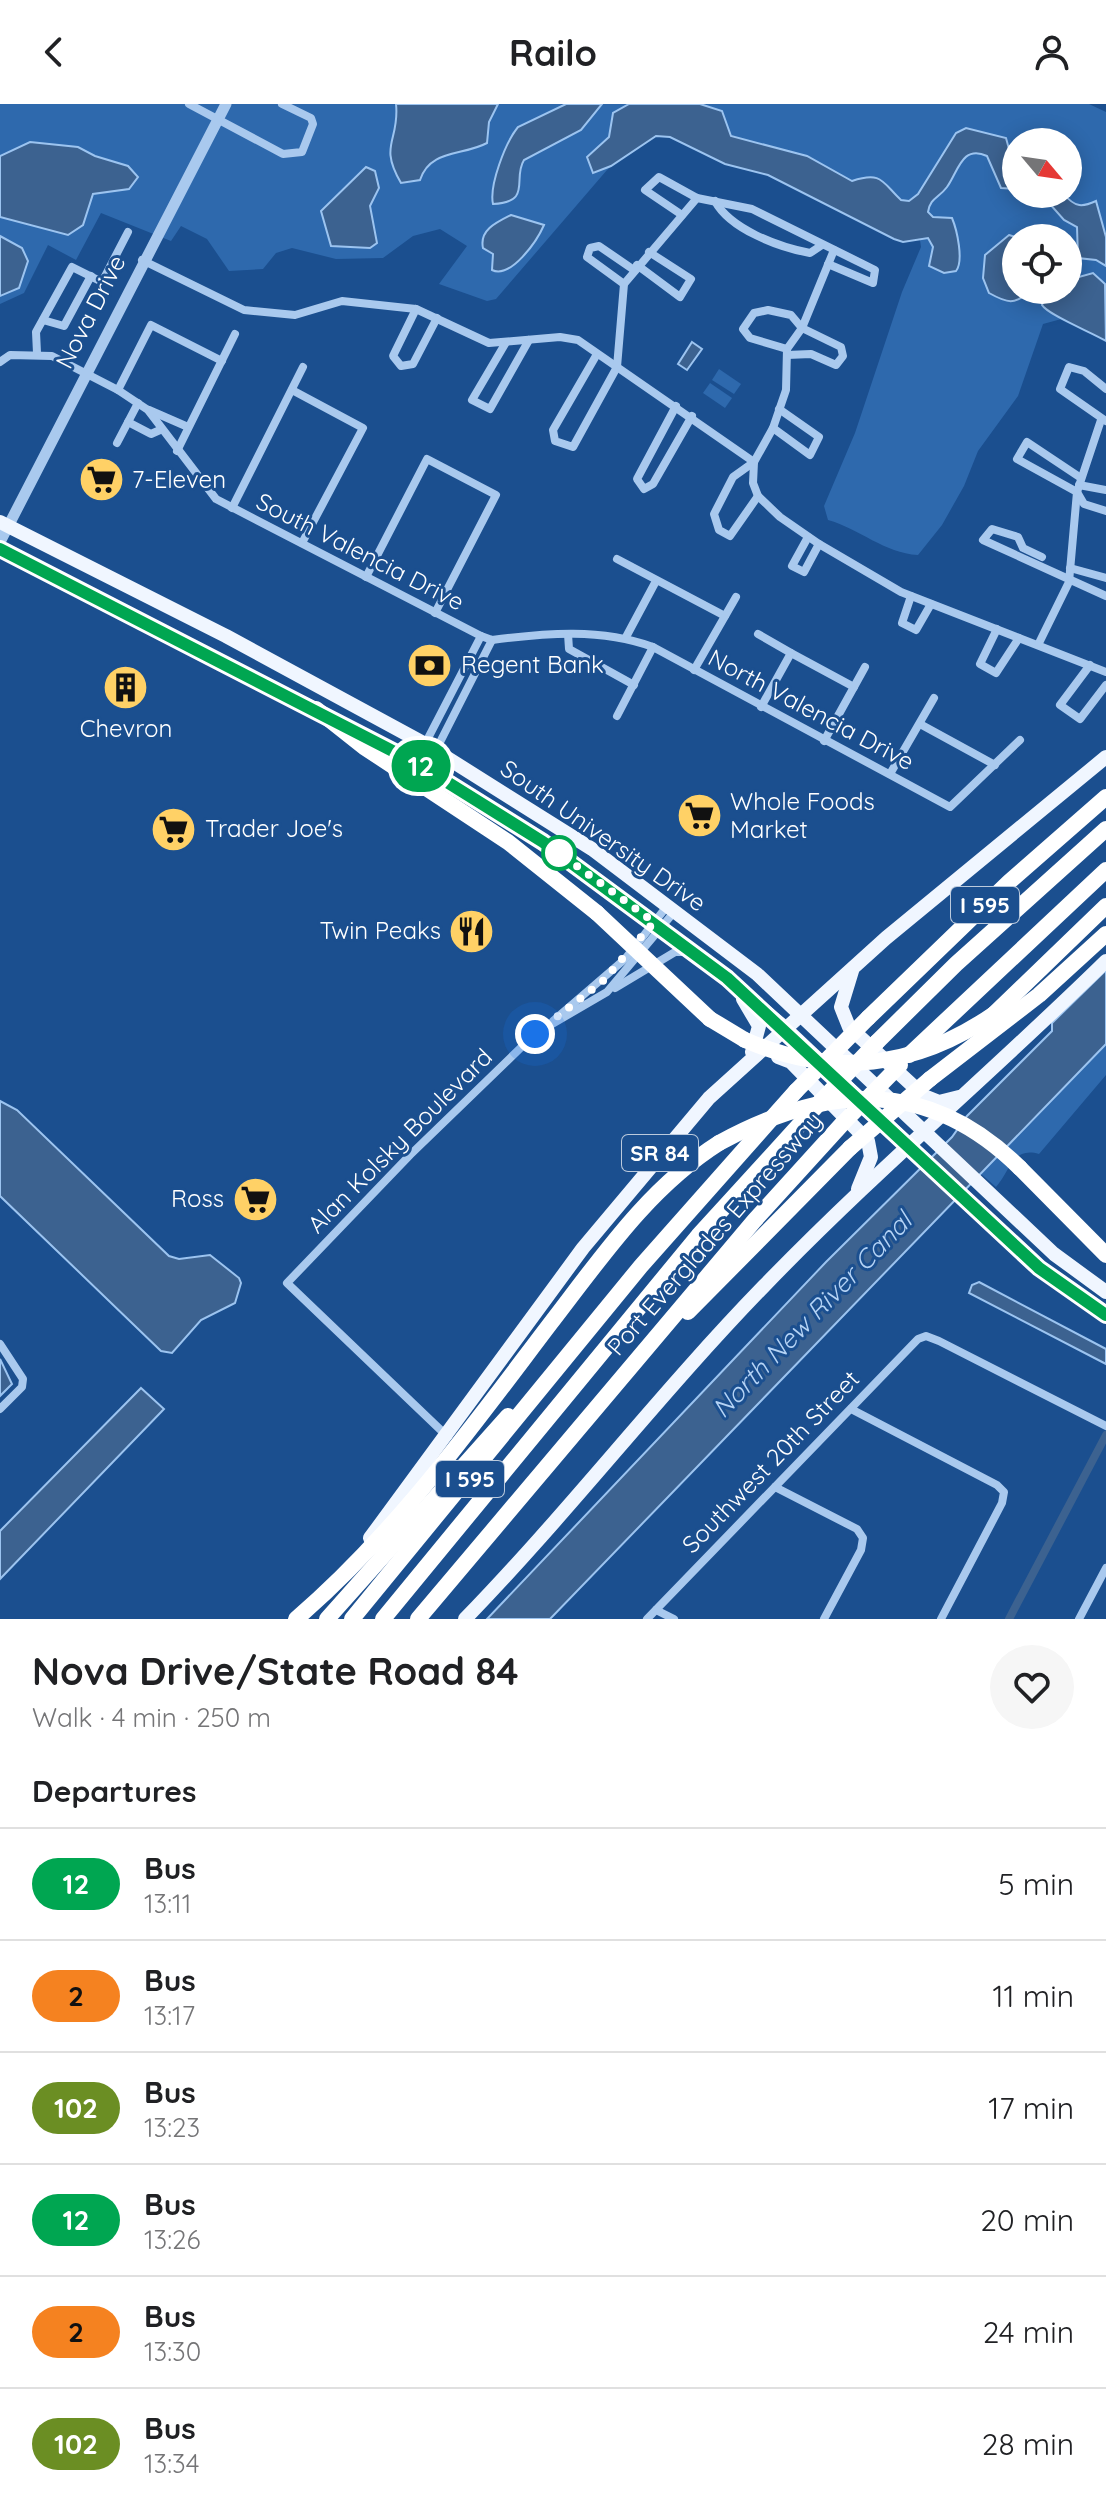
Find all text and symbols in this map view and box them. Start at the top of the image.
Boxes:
icon: back [32,30,76,74]
text: Railo [509,30,597,75]
icon: person [1030,30,1074,74]
north arrow [1002,128,1082,208]
map controls [1002,128,1082,304]
button: locate [1002,224,1082,304]
street label: Nova Drive [49,250,131,373]
supermarket icon: 7-Eleven [77,456,125,504]
place label: 7-Eleven [132,464,226,494]
street label: South Valencia Drive [251,486,469,617]
bank icon: Regent Bank [406,641,454,689]
street label: North Valencia Drive [703,642,920,776]
place label: Regent Bank [461,649,604,679]
building icon: Chevron [102,663,150,711]
place label: Chevron [80,713,172,743]
line badge: 12 [385,740,457,792]
text: 12 [408,748,434,783]
street label: South University Drive [495,753,712,917]
place label: Whole Foods Market [730,786,875,844]
supermarket icon: Whole Foods Market [675,792,723,840]
supermarket icon: Trader Joe's [150,805,198,853]
place label: Trader Joe's [205,813,343,843]
unlabelled marker [542,836,576,870]
road number: I 595 [951,887,1019,923]
restaurant icon: Twin Peaks [448,907,496,955]
place label: Twin Peaks [320,915,441,945]
your location [515,1014,555,1054]
street label: Alan Kolsky Boulevard [301,1042,498,1239]
street label: Port Everglades Expressway [600,1106,828,1361]
road number: SR 84 [622,1135,698,1171]
supermarket icon: Ross [231,1175,279,1223]
place label: Ross [171,1183,224,1213]
water label: North New River Canal [705,1203,921,1424]
street label: Southwest 20th Street [675,1364,865,1559]
road number: I 595 [436,1461,504,1497]
button: heart [990,1645,1074,1729]
text: Nova Drive/State Road 84 [32,1647,519,1695]
text: Walk · 4 min · 250 m [32,1701,271,1734]
text: Departures [32,1772,197,1810]
text: Bus [144,1849,196,1887]
text: 5 min [998,1865,1074,1903]
text: 12 [63,1866,89,1901]
text: 13:11 [144,1887,191,1920]
text: Bus [144,1961,196,1999]
text: 11 min [992,1977,1074,2015]
text: 2 [68,1978,84,2013]
text: 13:17 [144,1999,195,2032]
text: Bus [144,2073,196,2111]
text: 17 min [988,2089,1074,2127]
text: 102 [54,2090,98,2125]
text: 13:23 [144,2111,200,2144]
text: Bus [144,2185,196,2223]
text: 20 min [980,2201,1074,2239]
text: 12 [63,2202,89,2237]
text: 13:26 [144,2223,201,2256]
text: Bus [144,2297,196,2335]
text: 24 min [983,2313,1074,2351]
text: 2 [68,2314,84,2349]
text: 13:30 [144,2335,201,2368]
text: Bus [144,2409,196,2447]
text: 28 min [982,2425,1074,2463]
text: 102 [54,2426,98,2461]
text: 13:34 [144,2447,199,2480]

